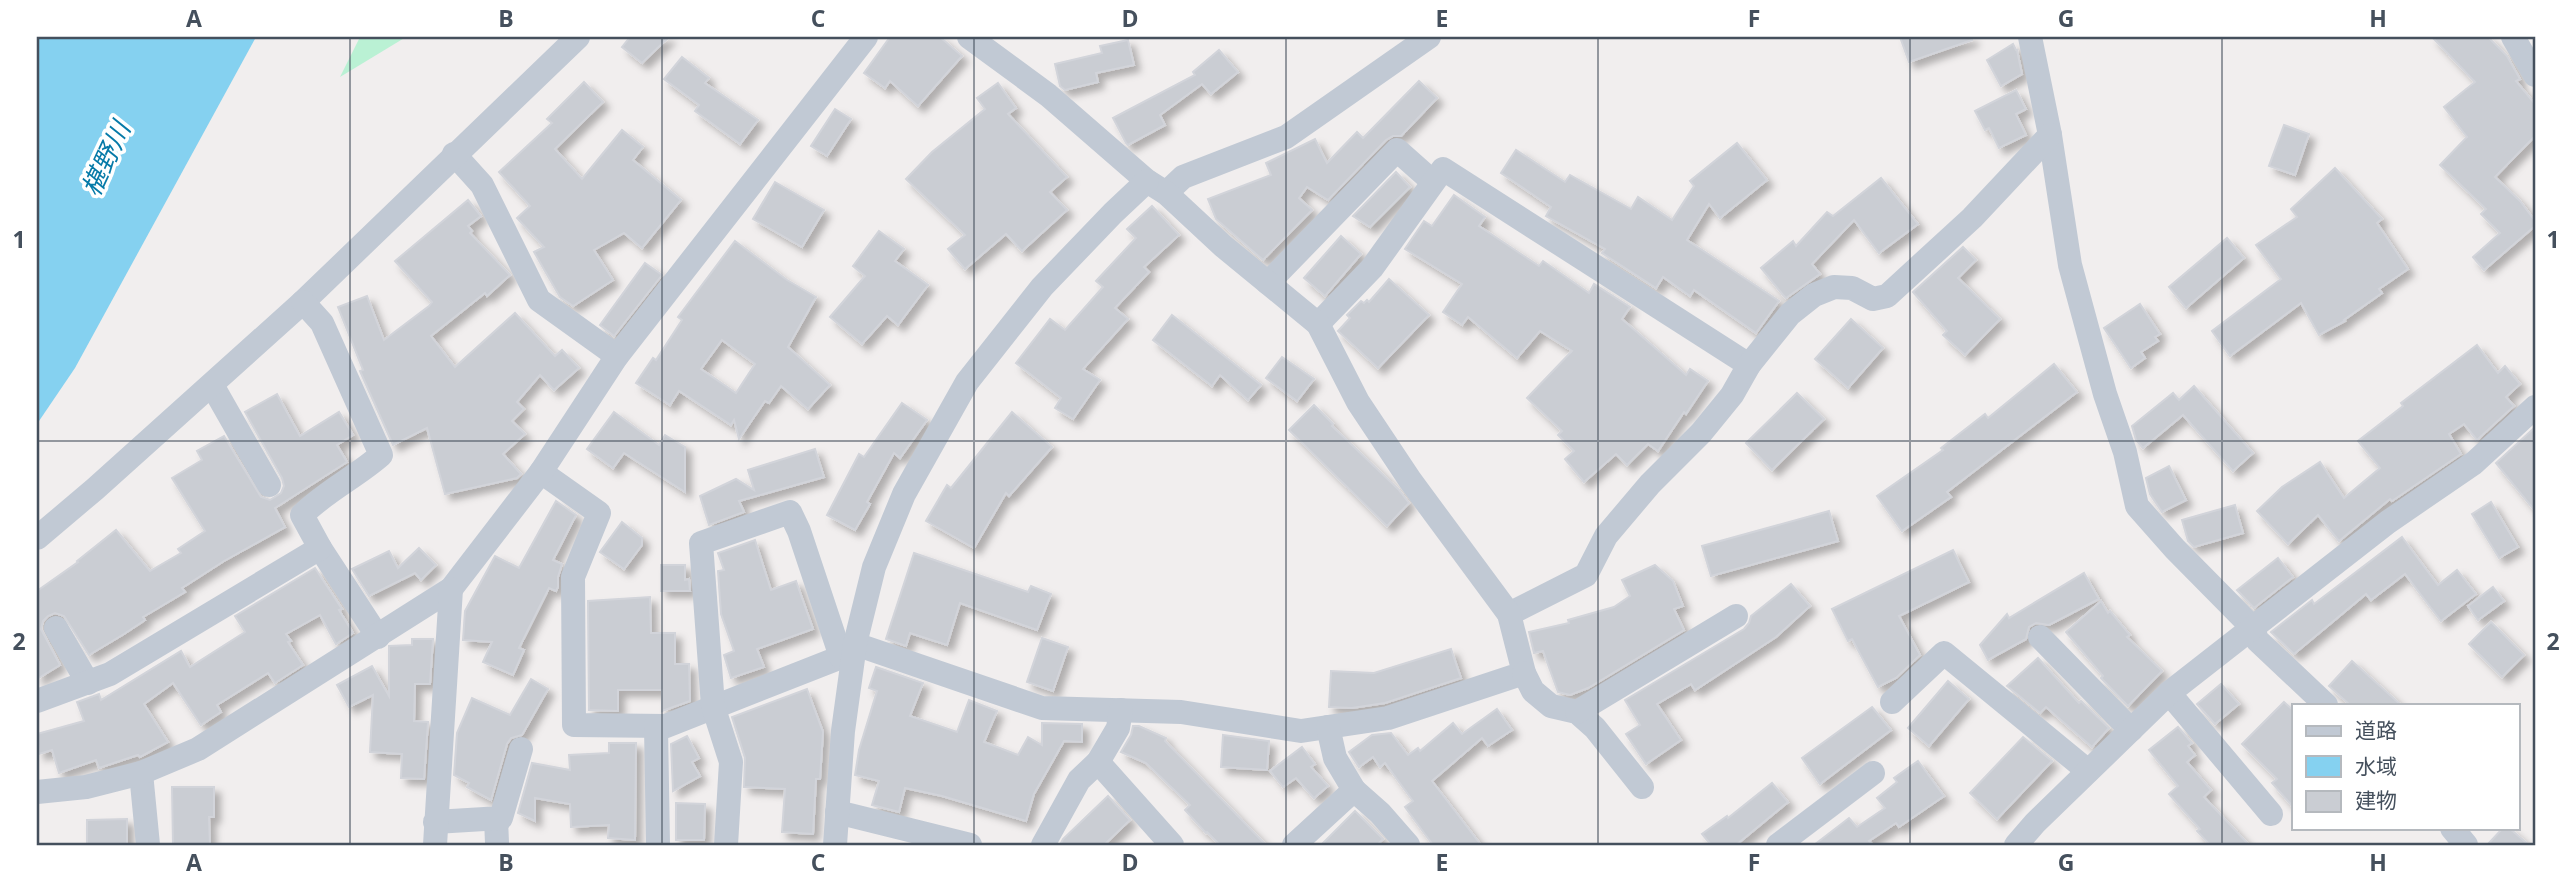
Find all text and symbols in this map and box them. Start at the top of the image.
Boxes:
text: A [186,2,202,34]
text: B [498,2,514,34]
text: C [811,2,825,34]
text: D [1121,2,1139,34]
text: E [1436,2,1448,34]
text: F [1748,2,1760,34]
text: G [2058,2,2074,34]
text: H [2369,2,2387,34]
water label: 椹野川 [72,113,139,202]
text: 1 [12,223,26,255]
text: 1 [2546,223,2560,255]
text: 2 [12,625,26,657]
text: 2 [2546,625,2560,657]
legend [2292,704,2520,830]
text: 道路 [2355,716,2397,744]
text: 水域 [2355,752,2397,780]
text: 建物 [2355,786,2397,814]
text: A [186,846,202,878]
text: B [498,846,514,878]
text: C [811,846,825,878]
text: D [1121,846,1139,878]
text: E [1436,846,1448,878]
text: F [1748,846,1760,878]
text: G [2058,846,2074,878]
text: H [2369,846,2387,878]

